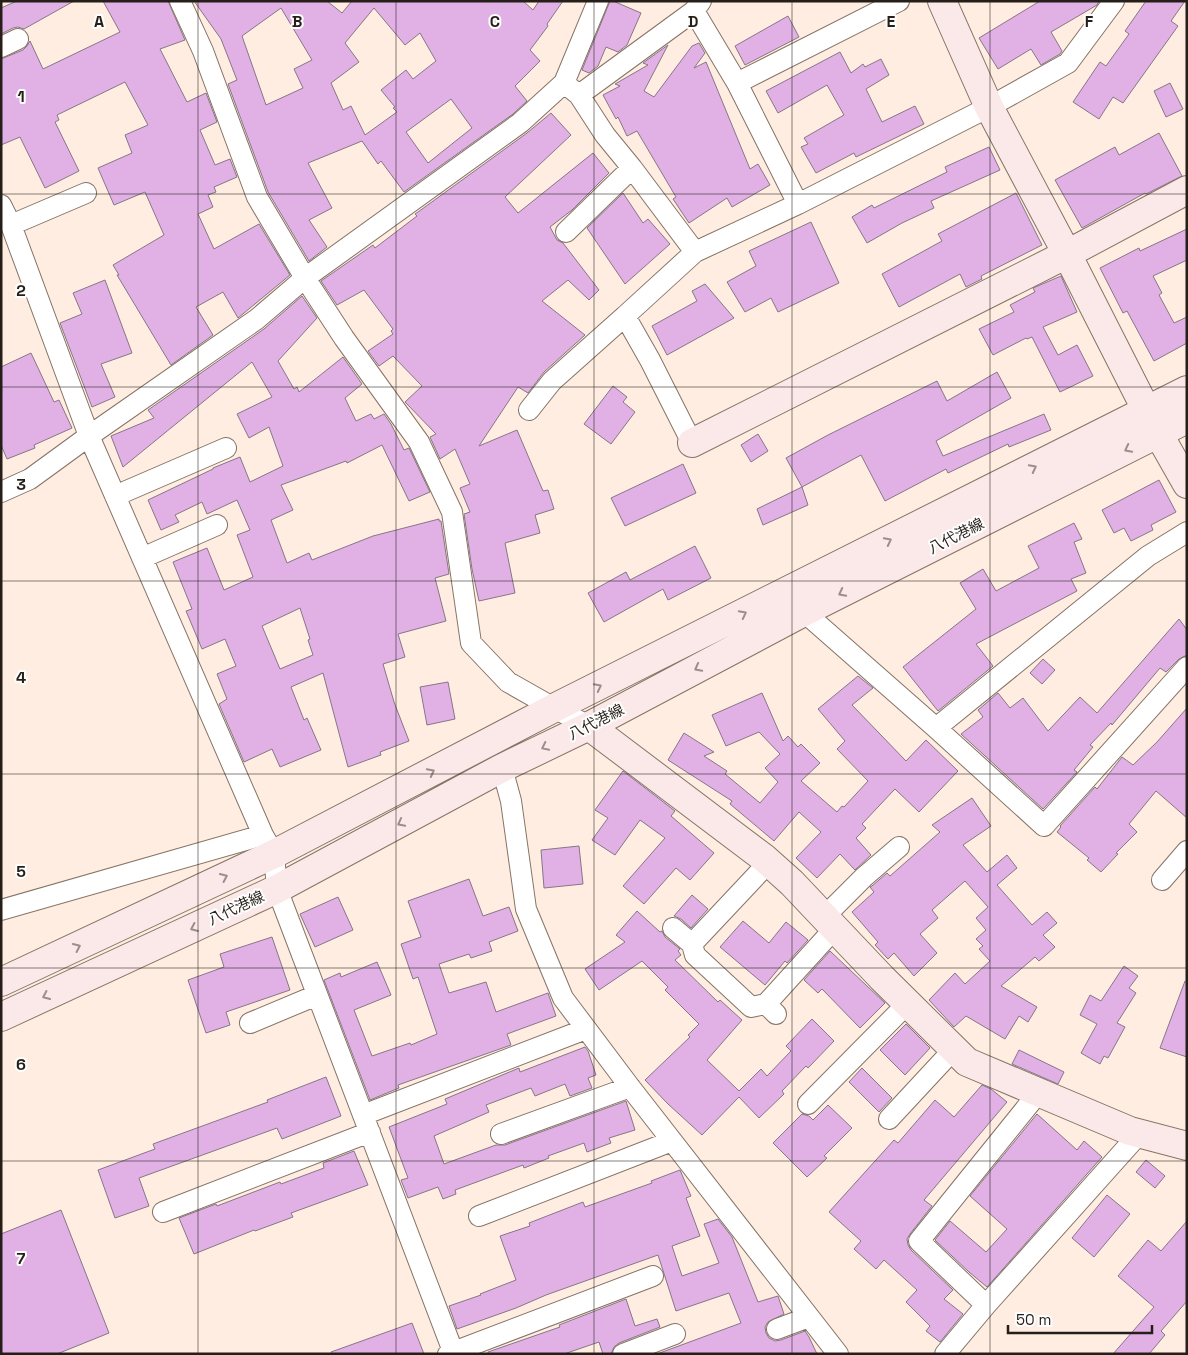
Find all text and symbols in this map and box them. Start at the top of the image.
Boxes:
text: A [94,11,104,32]
text: B [292,11,302,32]
text: C [490,11,500,32]
text: D [688,11,698,32]
text: E [887,11,896,32]
text: F [1085,11,1094,32]
text: 1 [17,86,25,107]
text: 2 [16,280,26,301]
one-way arrow [1124,443,1133,453]
one-way arrow [1028,463,1037,474]
text: 3 [16,474,26,495]
street label: 八代港線 [925,513,987,558]
one-way arrow [883,536,892,547]
one-way arrow [838,587,847,597]
one-way arrow [738,609,747,620]
one-way arrow [694,662,703,672]
text: 4 [16,667,26,688]
one-way arrow [593,683,602,693]
street label: 八代港線 [565,699,627,744]
one-way arrow [541,741,550,751]
one-way arrow [426,768,435,778]
one-way arrow [397,816,406,826]
text: 5 [16,861,26,882]
one-way arrow [219,873,228,884]
street label: 八代港線 [205,886,267,929]
one-way arrow [190,921,199,932]
one-way arrow [72,942,81,953]
one-way arrow [42,989,51,1000]
text: 6 [16,1054,26,1075]
text: 7 [17,1248,26,1269]
scale bar [1008,1302,1152,1334]
text: 50 m [1016,1310,1051,1329]

